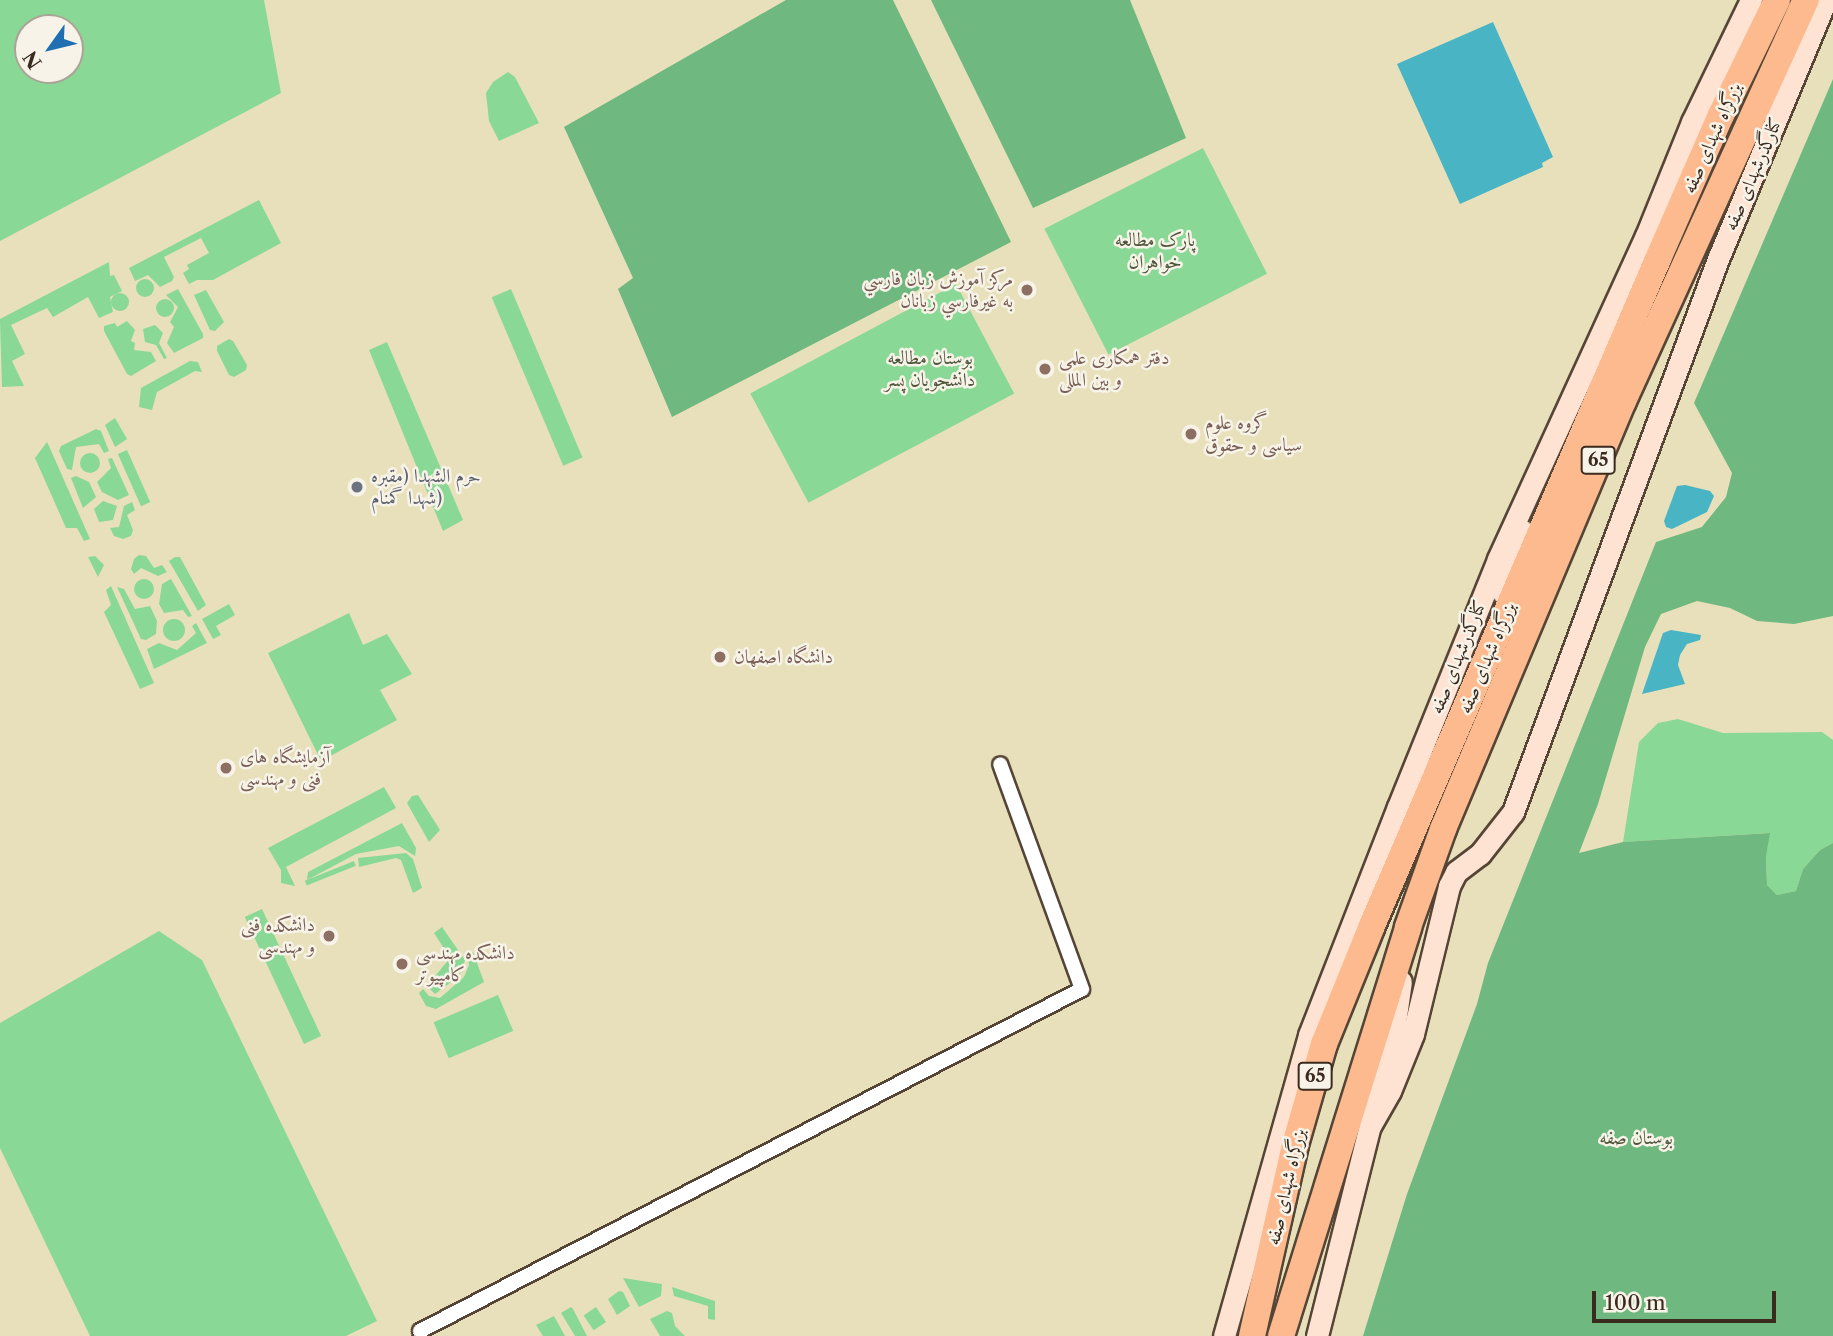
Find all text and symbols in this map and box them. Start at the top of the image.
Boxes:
north arrow [14,14,84,84]
text: N [19,47,47,73]
street label: بزرگراه شهدای صفه [1677,79,1747,197]
street label: کنارگذرشهدای صفه [1719,114,1787,234]
park label: پارک مطالعه خواهران [1115,229,1195,273]
place label: مرکز آموزش زبان فارسي به غيرفارسي زبانان [863,268,1013,312]
marker: مرکز آموزش زبان فارسي به غيرفارسي زبانان [1019,282,1035,298]
park label: بوستان مطالعه دانشجویان پسر [885,347,975,391]
place label: دفتر همکاری علمی و بین المللی [1059,347,1170,391]
marker: دفتر همکاری علمی و بین المللی [1037,361,1053,377]
place label: گروه علوم سیاسی و حقوق [1205,412,1302,456]
marker: گروه علوم سیاسی و حقوق [1183,426,1199,442]
road number: 65 [1580,446,1616,474]
place label: حرم الشهدا (مقبره شهدا گمنام) [371,465,481,509]
marker: حرم الشهدا (مقبره شهدا گمنام) [349,479,365,495]
street label: کنارگذرشهدای صفه [1425,597,1491,717]
street label: بزرگراه شهدای صفه [1453,599,1521,717]
place label: دانشگاه اصفهان [734,646,833,668]
marker: دانشگاه اصفهان [712,649,728,665]
place label: آزمایشگاه های فنی و مهندسی [240,746,330,790]
marker: آزمایشگاه های فنی و مهندسی [218,760,234,776]
place label: دانشکده فنی و مهندسی [241,914,315,958]
marker: دانشکده فنی و مهندسی [321,928,337,944]
place label: دانشکده مهندسی کامپیوتر [416,942,515,986]
marker: دانشکده مهندسی کامپیوتر [394,956,410,972]
road number: 65 [1298,1062,1332,1091]
street label: بزرگراه شهدای صفه [1262,1127,1310,1247]
park label: بوستان صفه [1599,1127,1673,1149]
scale bar [1595,1276,1779,1320]
text: 100 m [1605,1290,1666,1315]

